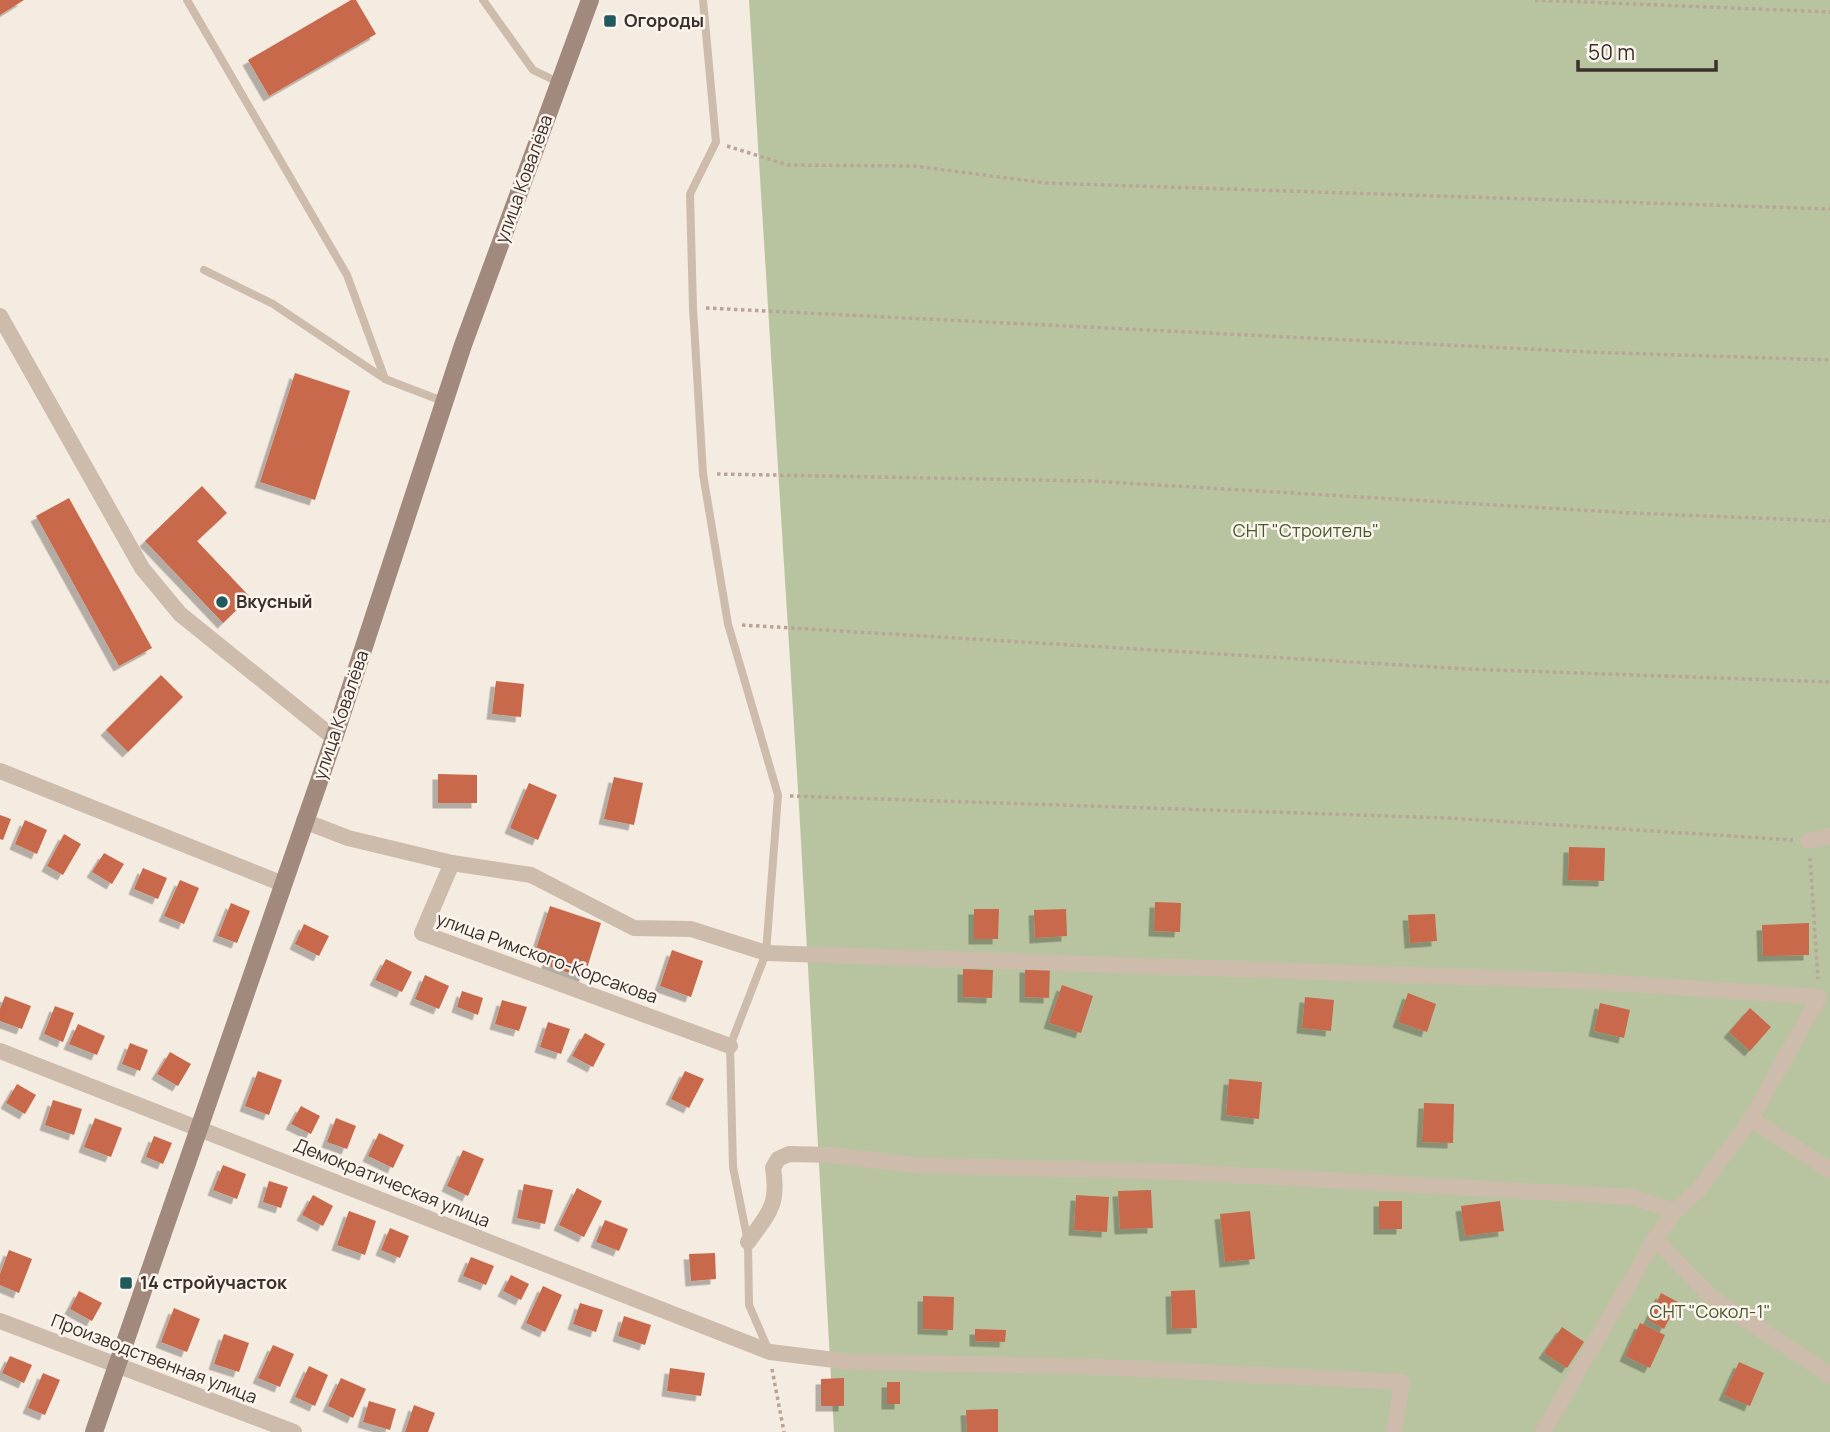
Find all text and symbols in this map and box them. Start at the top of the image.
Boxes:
place label: Огороды [624,8,704,32]
marker: Огороды [602,13,618,29]
scale bar [1578,28,1716,72]
text: 50 m [1588,38,1635,66]
street label: улица Ковалёва [489,111,557,246]
park label: СНТ "Строитель" [1233,518,1379,542]
place label: Вкусный [236,589,313,613]
marker: Вкусный [214,594,230,610]
street label: улица Ковалёва [307,647,373,783]
street label: улица Римского-Корсакова [433,906,661,1008]
street label: Демократическая улица [291,1132,494,1232]
place label: 14 стройучасток [140,1270,288,1294]
marker: 14 стройучасток [118,1275,134,1291]
park label: СНТ "Сокол-1" [1650,1299,1770,1323]
street label: Производственная улица [48,1308,261,1408]

